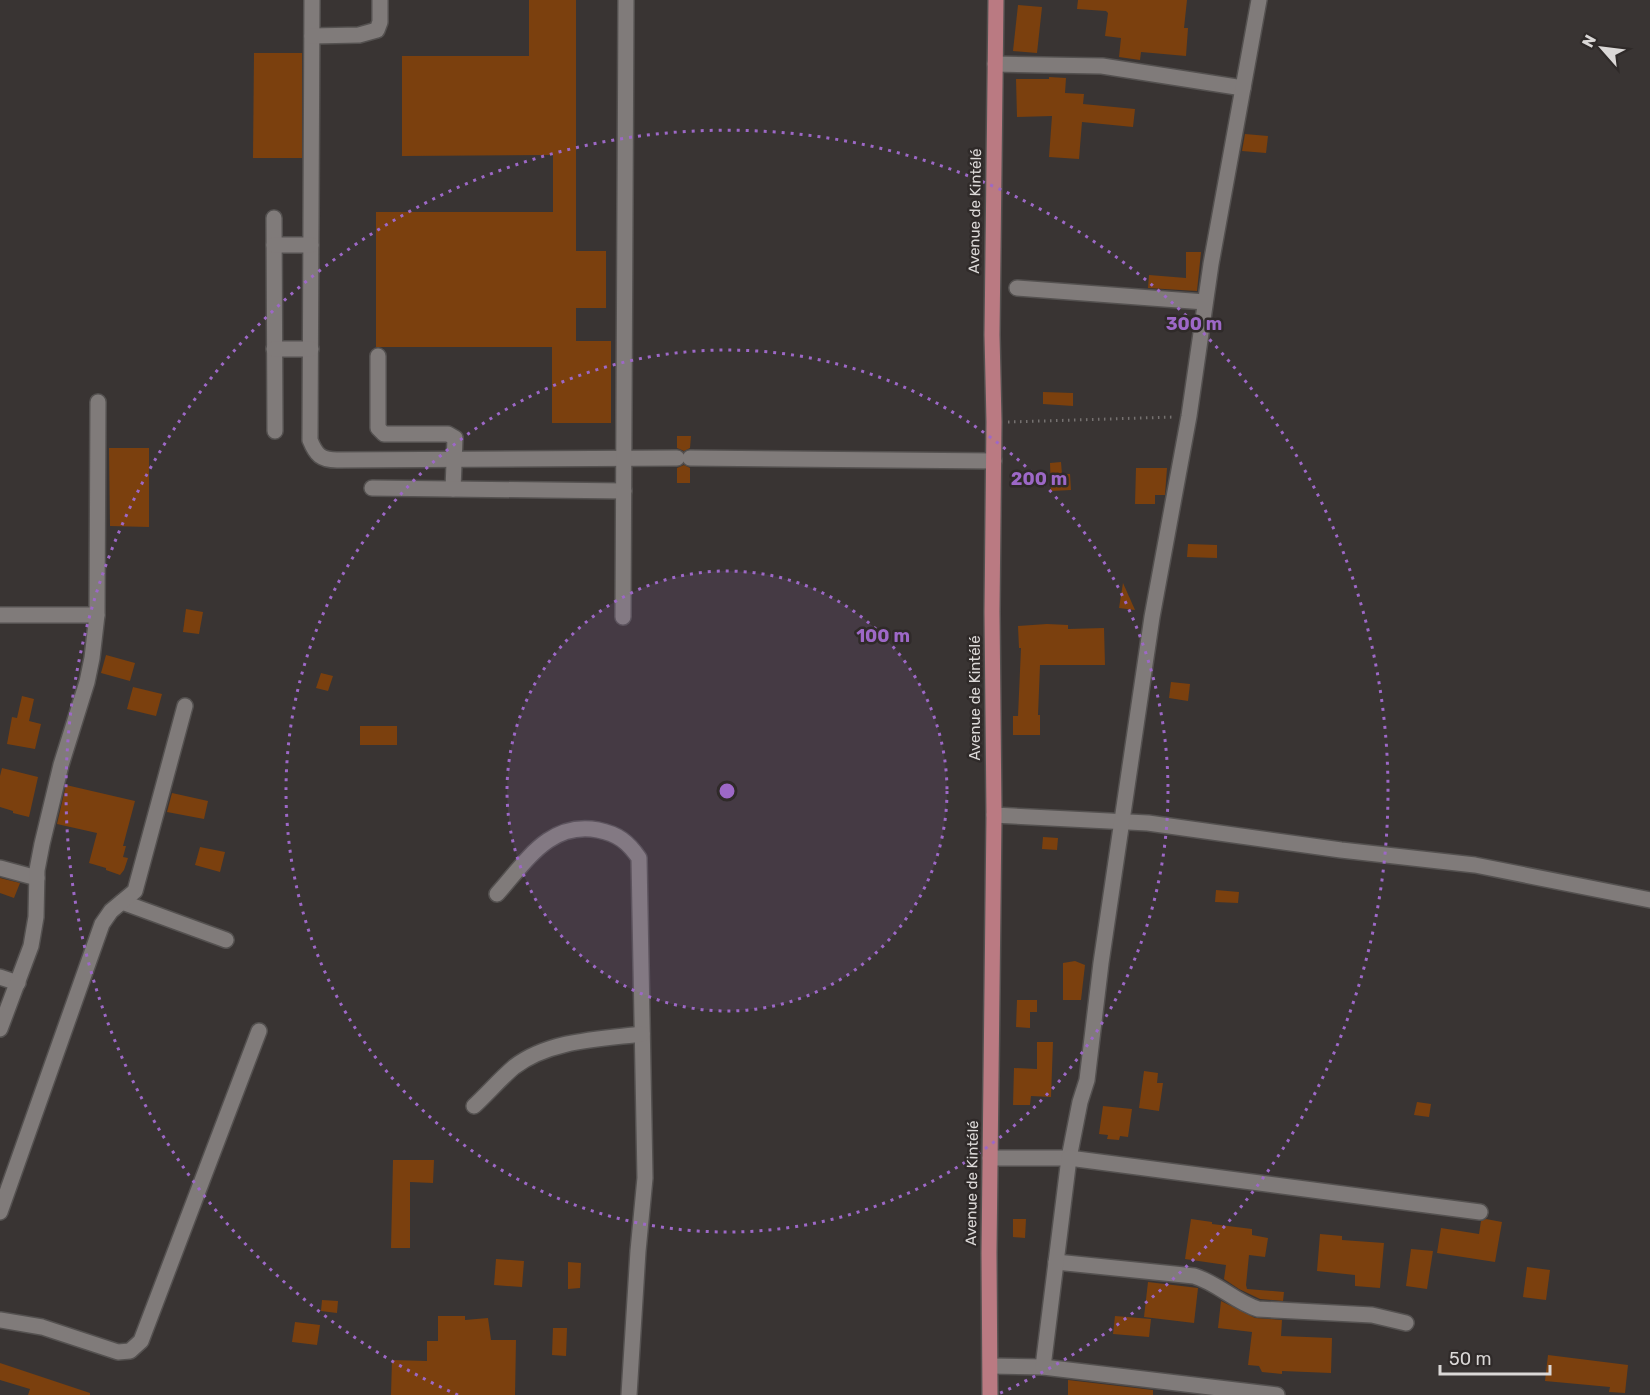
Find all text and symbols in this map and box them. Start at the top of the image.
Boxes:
north arrow [1572,18,1632,78]
text: N [1578,32,1600,51]
street label: Avenue de Kintélé [965,148,985,274]
text: 300 m [1166,313,1222,335]
text: 200 m [1011,468,1067,490]
text: 100 m [856,625,910,647]
street label: Avenue de Kintélé [966,635,984,761]
centre of rings [717,781,737,801]
street label: Avenue de Kintélé [962,1120,982,1246]
scale bar [1440,1338,1550,1376]
text: 50 m [1449,1348,1492,1370]

